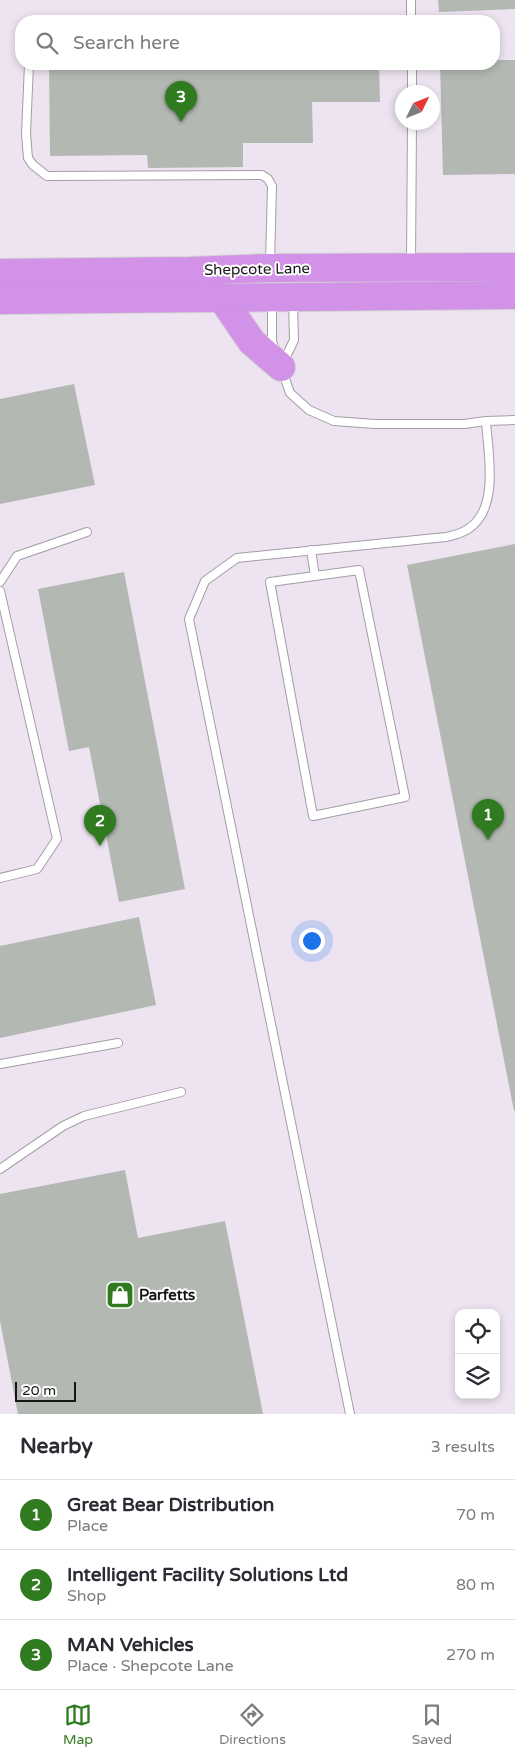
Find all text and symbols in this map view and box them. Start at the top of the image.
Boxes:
search box [15,15,500,70]
icon: search [33,29,61,57]
text: Search here [73,32,180,54]
pin: 3 [165,81,197,122]
north arrow [395,85,440,130]
street label: Shepcote Lane [204,259,310,279]
pin: 1 [472,799,504,840]
pin: 2 [84,805,116,846]
your location [299,928,325,954]
shop icon: Parfetts [105,1280,135,1310]
place label: Parfetts [139,1286,195,1304]
map controls [455,1309,500,1399]
button: locate [455,1309,500,1354]
button: layers [455,1354,500,1399]
scale bar [15,1379,76,1402]
text: 20 m [22,1382,56,1399]
text: Nearby [20,1434,93,1459]
text: 3 results [431,1437,495,1457]
text: Great Bear Distribution [67,1494,274,1516]
text: 1 [31,1505,41,1525]
text: 70 m [456,1505,495,1525]
text: Place [67,1516,108,1536]
text: Intelligent Facility Solutions Ltd [67,1564,348,1586]
text: 2 [31,1575,41,1595]
text: 80 m [456,1575,495,1595]
text: Shop [67,1586,106,1606]
text: MAN Vehicles [67,1634,194,1656]
text: 3 [31,1645,41,1665]
text: 270 m [446,1645,495,1665]
text: Place · Shepcote Lane [67,1656,234,1676]
tab: Map [63,1701,93,1748]
tab: Directions [219,1701,286,1748]
tab: Saved [412,1701,452,1748]

